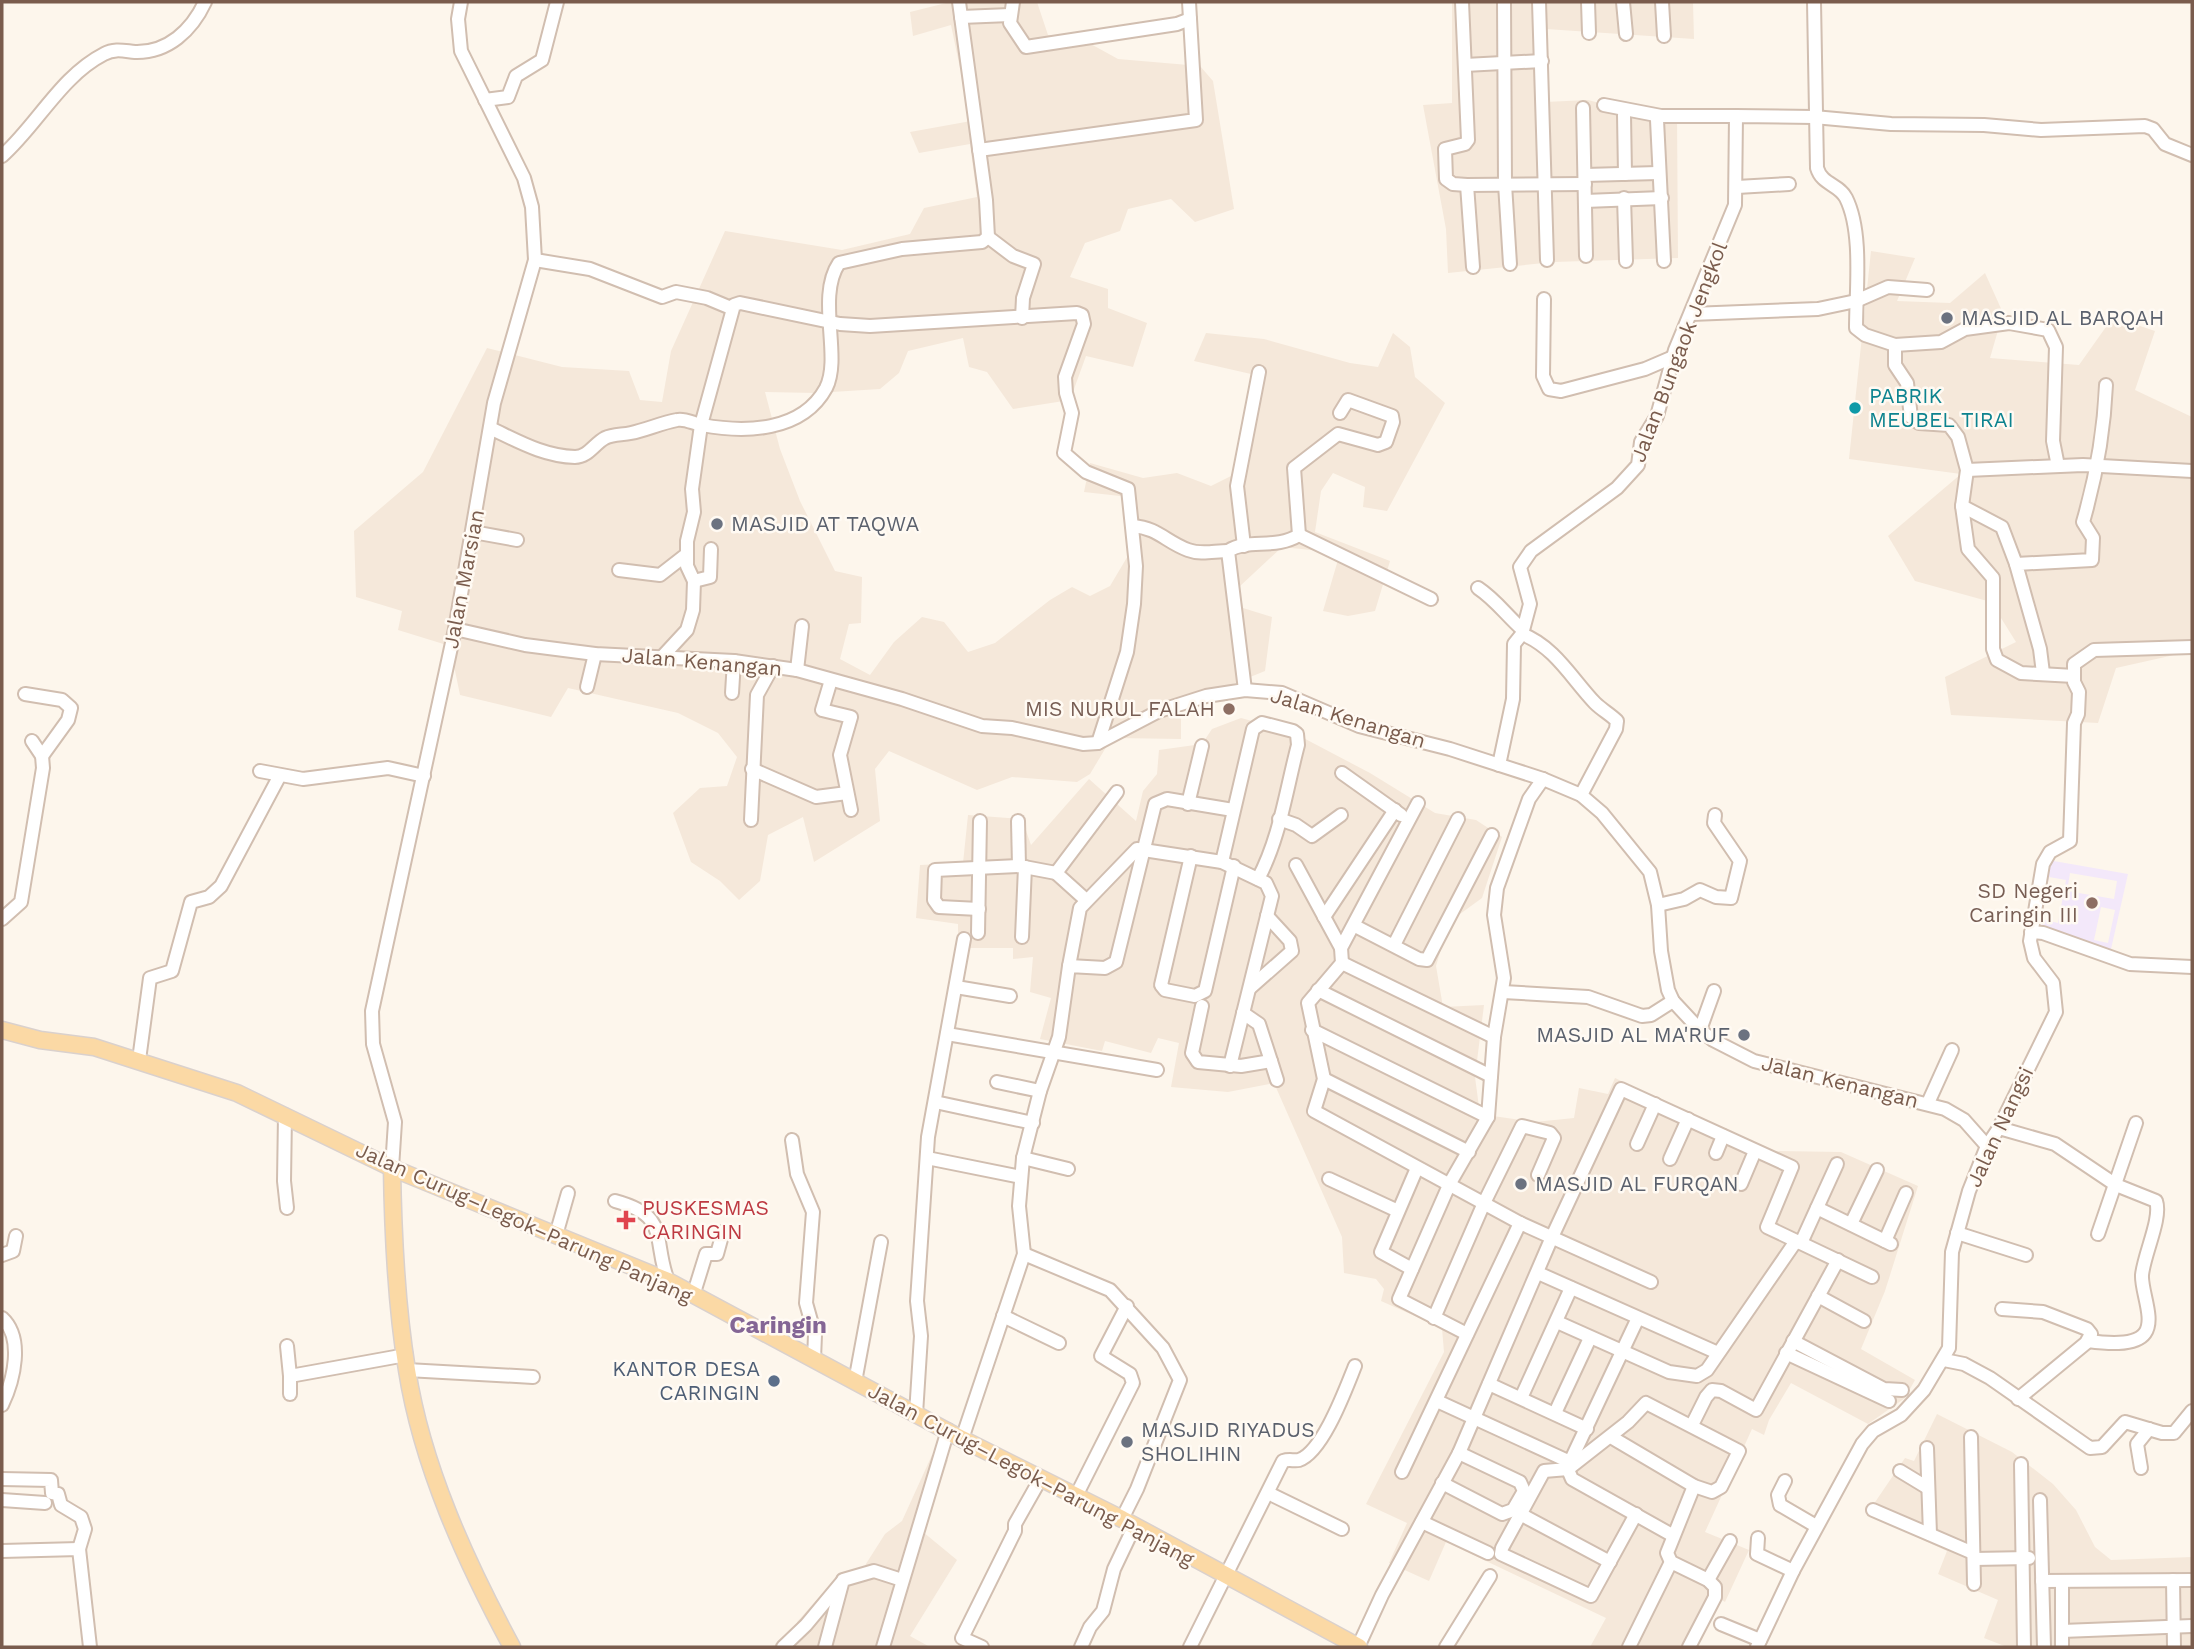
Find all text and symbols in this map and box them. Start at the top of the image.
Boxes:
street label: Jalan Bungaok Jengkol [1625,238,1732,465]
place label: MASJID AL BARQAH [1961,305,2164,330]
marker: MASJID AL BARQAH [1939,310,1955,326]
place label: PABRIK MEUBEL TIRAI [1869,383,2014,432]
marker: PABRIK MEUBEL TIRAI [1847,400,1863,416]
street label: Jalan Marsian [438,507,489,651]
place label: MASJID AT TAQWA [731,511,919,536]
marker: MASJID AT TAQWA [709,516,725,532]
street label: Jalan Kenangan [621,642,783,681]
street label: Jalan Kenangan [1268,682,1429,753]
place label: MIS NURUL FALAH [1025,696,1215,721]
marker: MIS NURUL FALAH [1221,701,1237,717]
place label: SD Negeri Caringin III [1969,878,2078,927]
marker: SD Negeri Caringin III [2084,895,2100,911]
place label: MASJID AL MA'RUF [1536,1022,1730,1047]
marker: MASJID AL MA'RUF [1736,1027,1752,1043]
street label: Jalan Kenangan [1759,1050,1921,1113]
street label: Jalan Nangsi [1961,1063,2038,1191]
street label: Jalan Curug–Legok–Parung Panjang [352,1137,697,1309]
place label: MASJID AL FURQAN [1535,1171,1739,1196]
marker: MASJID AL FURQAN [1513,1176,1529,1192]
place label: PUSKESMAS CARINGIN [642,1195,769,1244]
marker: PUSKESMAS CARINGIN [616,1210,636,1230]
district label: Caringin [729,1311,827,1339]
place label: KANTOR DESA CARINGIN [612,1356,760,1405]
marker: KANTOR DESA CARINGIN [766,1373,782,1389]
street label: Jalan Curug–Legok–Parung Panjang [864,1378,1199,1572]
place label: MASJID RIYADUS SHOLIHIN [1141,1417,1315,1466]
marker: MASJID RIYADUS SHOLIHIN [1119,1434,1135,1450]

